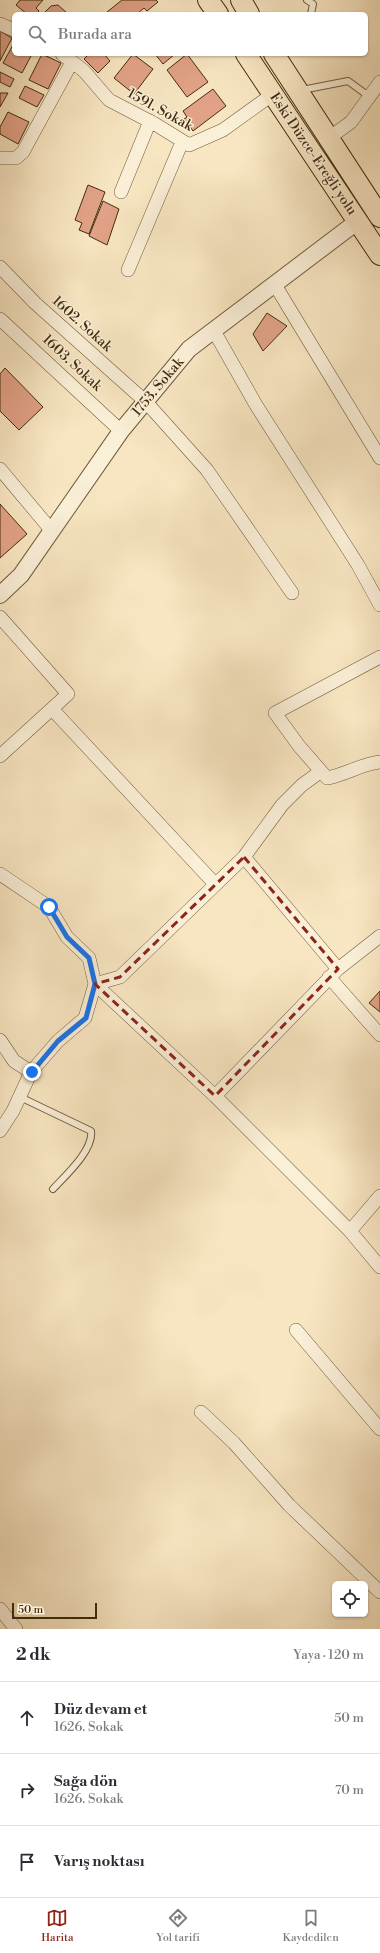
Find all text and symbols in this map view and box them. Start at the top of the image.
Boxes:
search box [12,12,368,56]
icon: search [26,23,48,45]
text: Burada ara [58,25,132,44]
street label: 1591. Sokak [124,85,197,136]
street label: Eski Düzce-Ereğli yolu [265,89,361,219]
street label: 1602. Sokak [48,292,116,356]
street label: 1603. Sokak [38,331,106,396]
street label: 1753. Sokak [128,353,188,420]
route start [40,898,58,916]
route end [23,1063,41,1081]
map controls [332,1581,368,1617]
button: locate [332,1581,368,1617]
scale bar [12,1601,97,1620]
text: 50 m [18,1603,43,1617]
text: 2 dk [16,1644,51,1666]
text: Yaya · 120 m [293,1647,364,1663]
text: Düz devam et [54,1700,147,1719]
icon: ahead [16,1707,38,1729]
text: 50 m [334,1710,364,1726]
text: 1626. Sokak [54,1719,123,1735]
text: Sağa dön [54,1772,117,1791]
icon: right [16,1779,38,1801]
text: 70 m [335,1782,364,1798]
text: 1626. Sokak [54,1791,123,1807]
icon: arrive [16,1851,38,1873]
text: Varış noktası [54,1852,145,1871]
tab: Harita [41,1907,74,1945]
tab: Yol tarifi [156,1907,200,1945]
tab: Kaydedilen [283,1907,339,1945]

